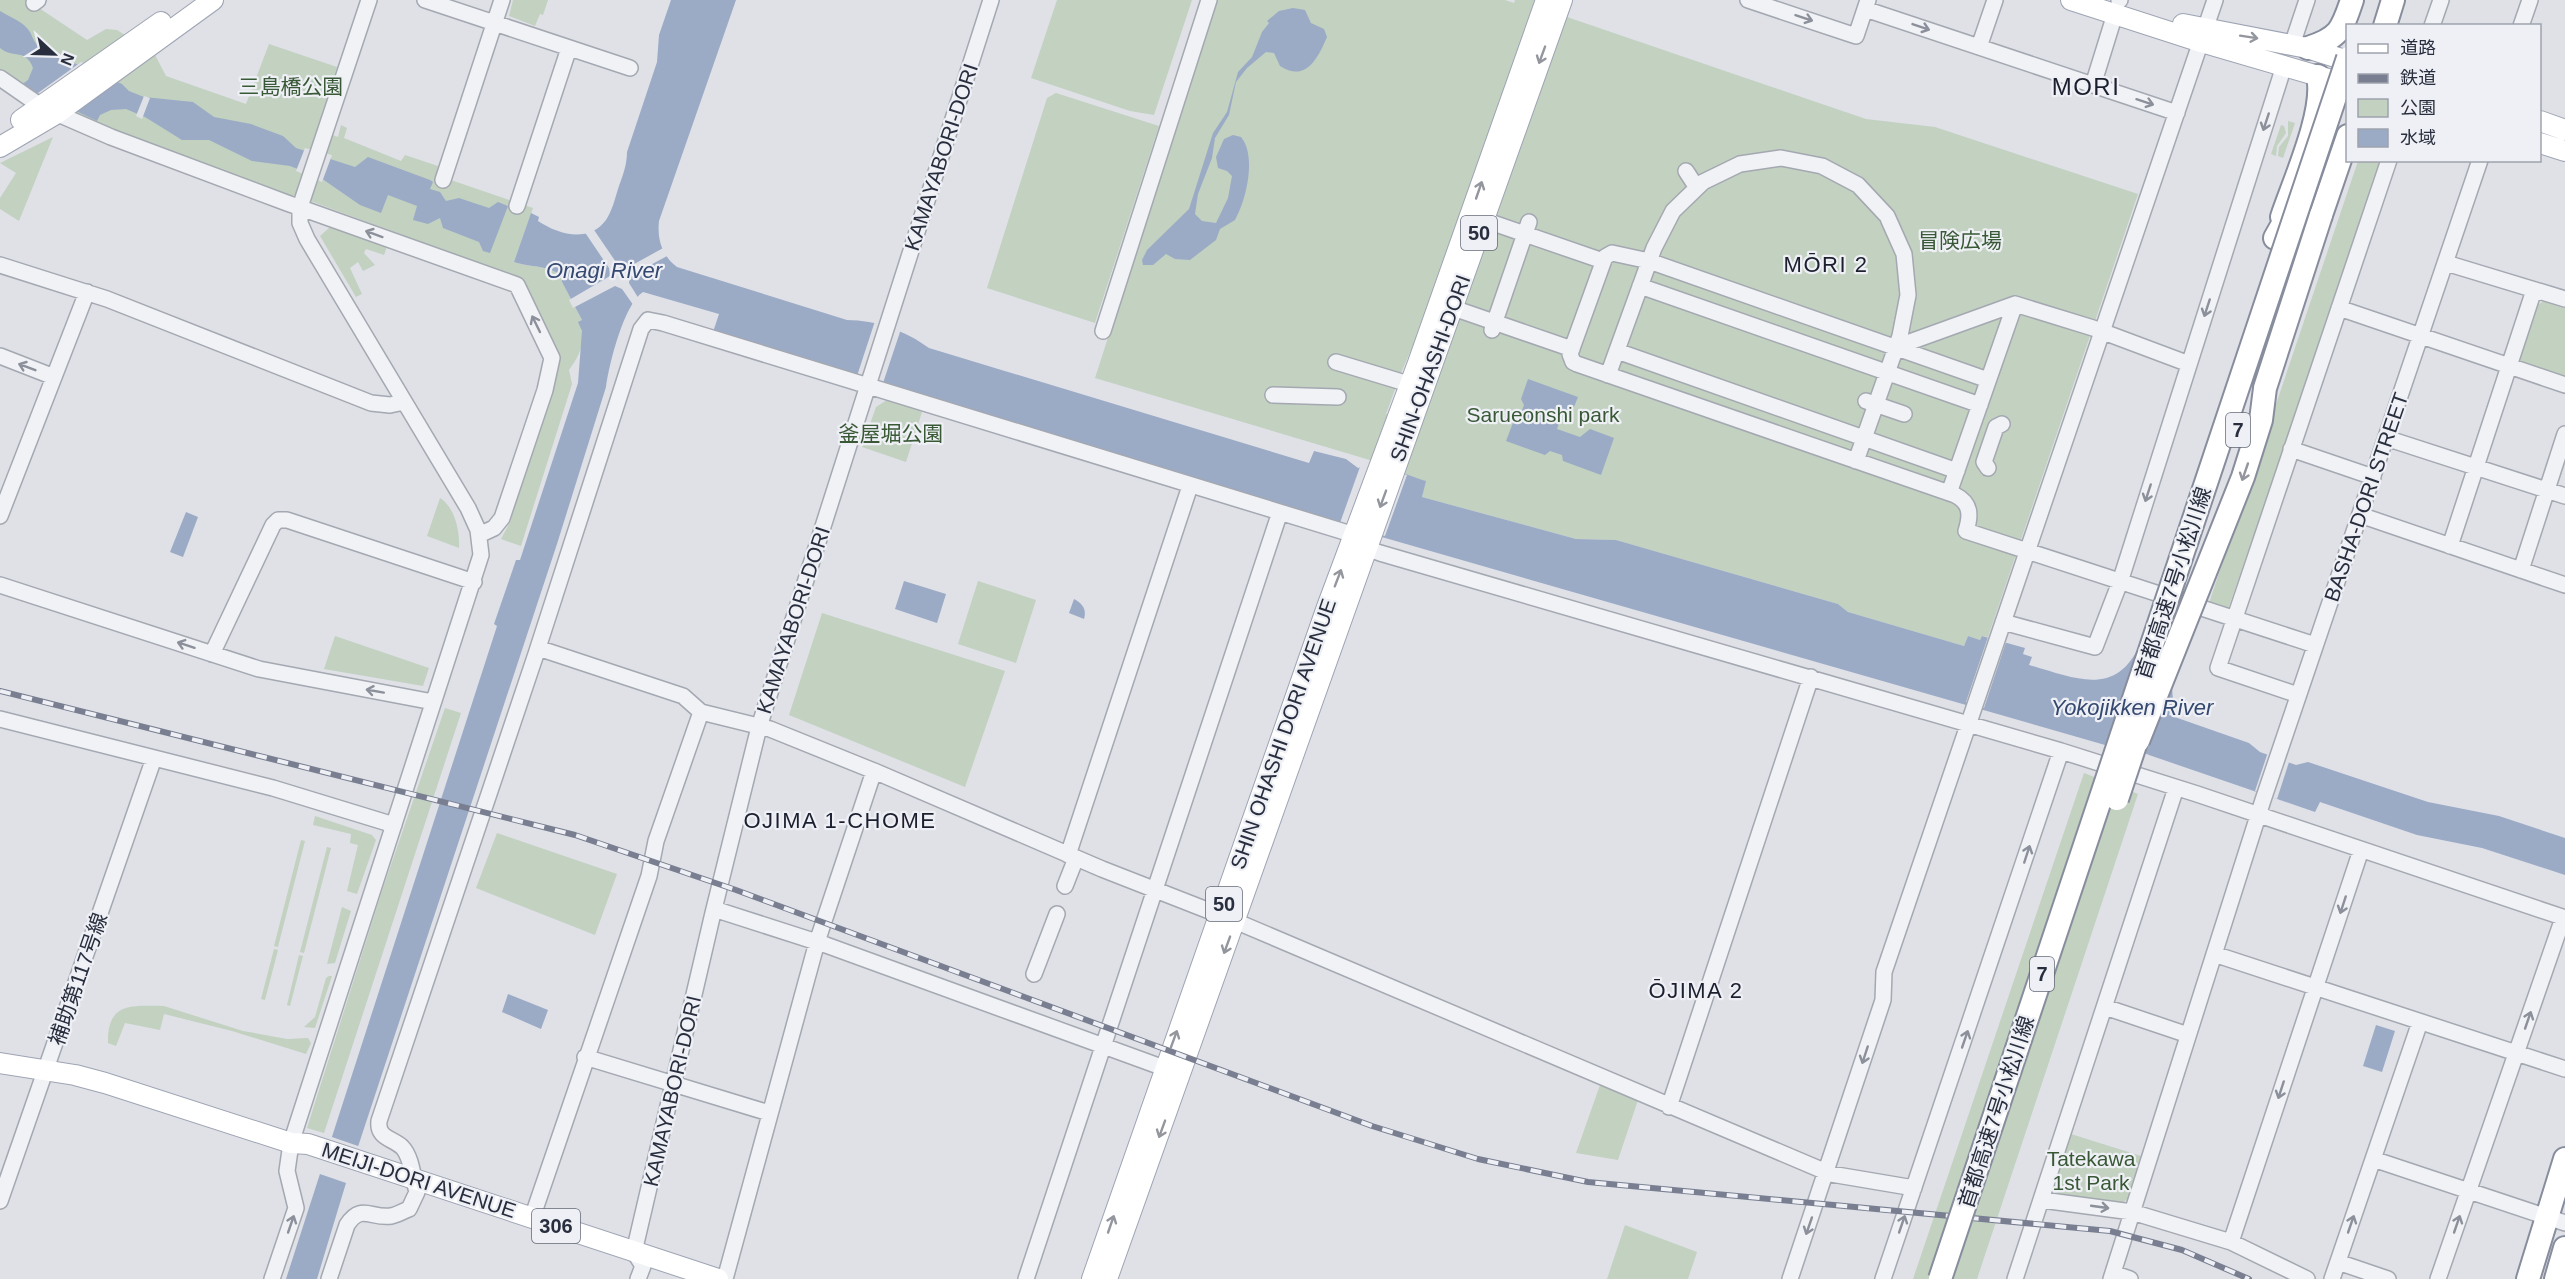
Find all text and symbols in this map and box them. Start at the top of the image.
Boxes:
one-way arrow [1794,14,1813,25]
one-way arrow [1911,23,1930,34]
north arrow [24,24,84,84]
legend [2346,24,2541,162]
one-way arrow [2239,31,2258,42]
text: 道路 [2400,38,2436,58]
one-way arrow [1536,45,1547,64]
text: N [57,51,77,68]
street label: KAMAYABORI-DORI [900,61,982,253]
text: 鉄道 [2400,68,2436,88]
district label: MORI [2052,73,2120,100]
park label: 三島橋公園 [239,75,344,98]
one-way arrow [2136,97,2155,108]
text: 公園 [2400,98,2436,118]
one-way arrow [2260,112,2271,131]
text: 水域 [2400,128,2436,148]
one-way arrow [1474,181,1485,199]
road number: 50 [1461,216,1497,250]
one-way arrow [365,227,384,238]
park label: 冒険広場 [1918,229,2002,252]
district label: MŌRI 2 [1784,252,1868,277]
water label: Onagi River [546,258,664,283]
street label: SHIN-OHASHI-DORI [1385,271,1475,465]
one-way arrow [2201,298,2212,317]
one-way arrow [529,315,541,333]
one-way arrow [18,360,37,371]
street label: BASHA-DORI STREET [2319,389,2413,604]
park label: Sarueonshi park [1467,403,1620,426]
road number: 7 [2226,413,2250,447]
park label: 釜屋堀公園 [839,422,944,445]
one-way arrow [2239,462,2250,480]
one-way arrow [2142,483,2153,502]
street label: 首都高速7号小松川線 [2131,484,2215,682]
one-way arrow [1377,489,1388,508]
street label: KAMAYABORI-DORI [752,524,834,716]
one-way arrow [1333,570,1344,588]
street label: SHIN OHASHI DORI AVENUE [1226,596,1340,872]
one-way arrow [177,639,196,650]
one-way arrow [366,685,386,696]
water label: Yokojikken River [2051,695,2215,720]
district label: OJIMA 1-CHOME [743,808,937,833]
one-way arrow [2022,845,2033,864]
road number: 50 [1206,887,1242,921]
one-way arrow [2336,895,2347,914]
street label: 補助第117号線 [45,910,111,1048]
one-way arrow [1220,935,1231,954]
road number: 7 [2030,957,2054,991]
district label: ŌJIMA 2 [1649,978,1743,1003]
street label: KAMAYABORI-DORI [639,993,705,1189]
one-way arrow [2523,1011,2534,1030]
street label: 首都高速7号小松川線 [1954,1013,2038,1211]
one-way arrow [1170,1030,1181,1049]
one-way arrow [1961,1030,1972,1049]
one-way arrow [1859,1045,1870,1064]
one-way arrow [2275,1080,2286,1099]
one-way arrow [1155,1119,1166,1138]
street label: MEIJI-DORI AVENUE [319,1138,519,1222]
park label: Tatekawa 1st Park [2047,1147,2136,1194]
one-way arrow [2090,1202,2110,1213]
road number: 306 [532,1209,580,1243]
one-way arrow [286,1215,297,1234]
one-way arrow [1107,1215,1118,1234]
one-way arrow [1898,1215,1909,1234]
one-way arrow [2346,1215,2357,1234]
one-way arrow [2452,1215,2463,1234]
one-way arrow [1802,1216,1813,1235]

